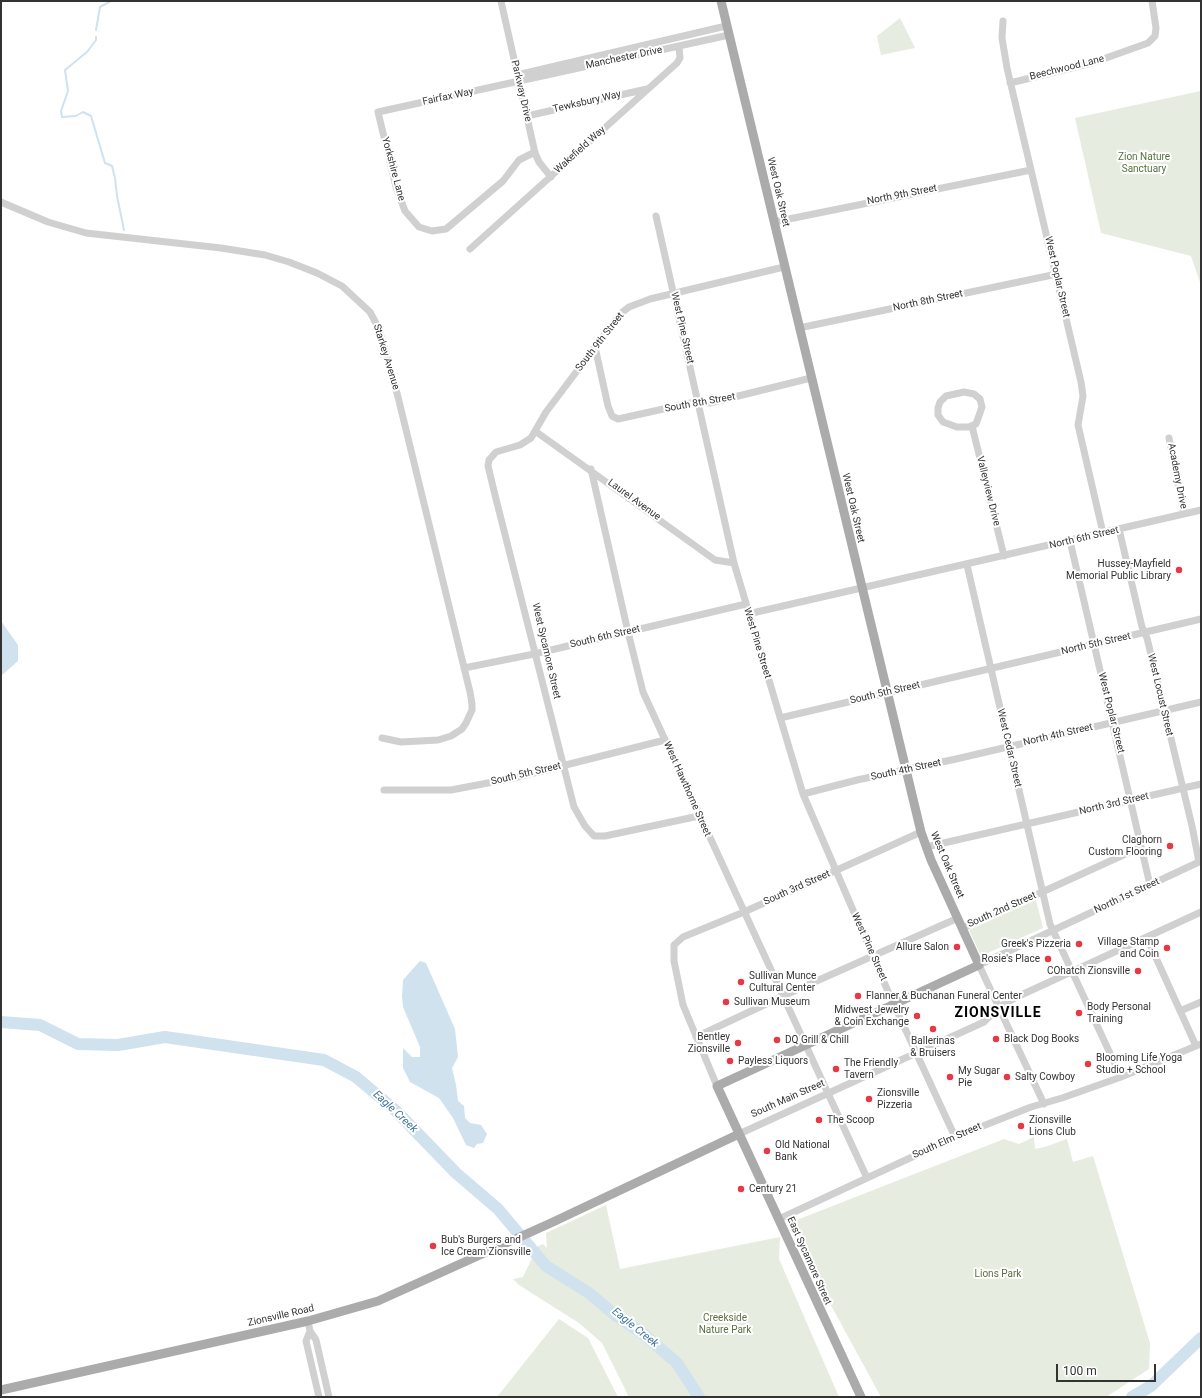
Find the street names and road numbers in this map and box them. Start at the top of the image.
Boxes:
street label: Manchester Drive [585,44,663,72]
street label: Beechwood Lane [1029,53,1105,83]
street label: Parkway Drive [508,59,534,123]
street label: Fairfax Way [421,86,475,108]
street label: Tewksbury Way [552,88,622,116]
street label: Wakefield Way [552,124,608,176]
street label: Yorkshire Lane [379,136,407,202]
street label: West Oak Street [764,156,792,228]
street label: North 9th Street [866,182,938,208]
street label: West Poplar Street [1042,235,1072,319]
street label: North 8th Street [892,288,964,314]
street label: West Pine Street [668,291,696,365]
street label: South 9th Street [573,310,627,374]
street label: Starkey Avenue [370,323,402,391]
street label: South 8th Street [664,391,736,415]
street label: Academy Drive [1165,442,1189,510]
street label: Valleyview Drive [974,455,1002,527]
street label: West Oak Street [839,472,867,544]
street label: Laurel Avenue [605,477,663,523]
street label: North 6th Street [1048,524,1120,552]
street label: West Sycamore Street [529,602,563,700]
street label: West Pine Street [741,606,773,680]
street label: South 6th Street [569,623,641,651]
street label: North 5th Street [1060,630,1132,658]
street label: West Locust Street [1145,653,1175,737]
street label: West Poplar Street [1095,671,1127,755]
street label: South 5th Street [849,679,921,707]
street label: West Cedar Street [994,708,1024,788]
street label: North 4th Street [1022,721,1094,749]
street label: West Hawthorne Street [661,740,713,838]
street label: South 4th Street [870,757,942,783]
street label: South 5th Street [490,760,562,788]
street label: North 3rd Street [1078,790,1150,818]
street label: West Oak Street [928,830,966,900]
street label: South 3rd Street [762,868,832,908]
street label: North 1st Street [1092,876,1162,916]
street label: South 2nd Street [966,889,1038,931]
street label: West Pine Street [849,911,889,983]
street label: South Main Street [749,1077,827,1121]
street label: South Elm Street [911,1120,983,1162]
street label: East Sycamore Street [784,1215,834,1307]
street label: Zionsville Road [247,1303,315,1329]

